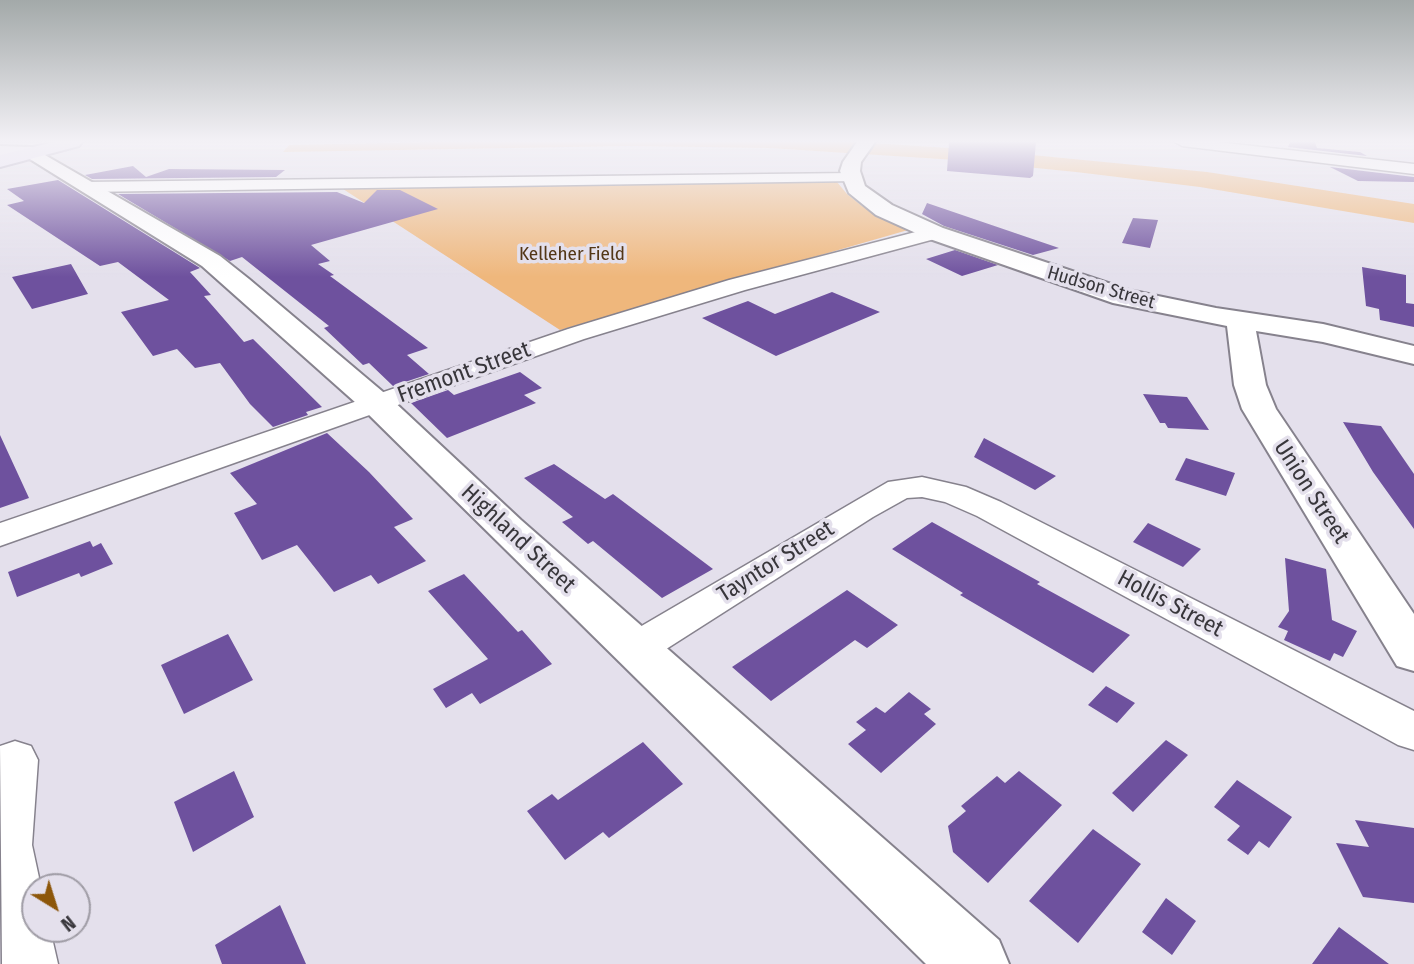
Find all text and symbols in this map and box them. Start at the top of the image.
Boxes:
park label: Kelleher Field [519,244,625,266]
street label: Hudson Street [1045,262,1157,314]
street label: Fremont Street [394,336,534,410]
street label: Union Street [1267,435,1355,549]
street label: Highland Street [455,479,581,599]
street label: Tayntor Street [713,515,839,609]
street label: Hollis Street [1112,565,1228,643]
north arrow [21,873,91,943]
text: N [56,911,80,936]

